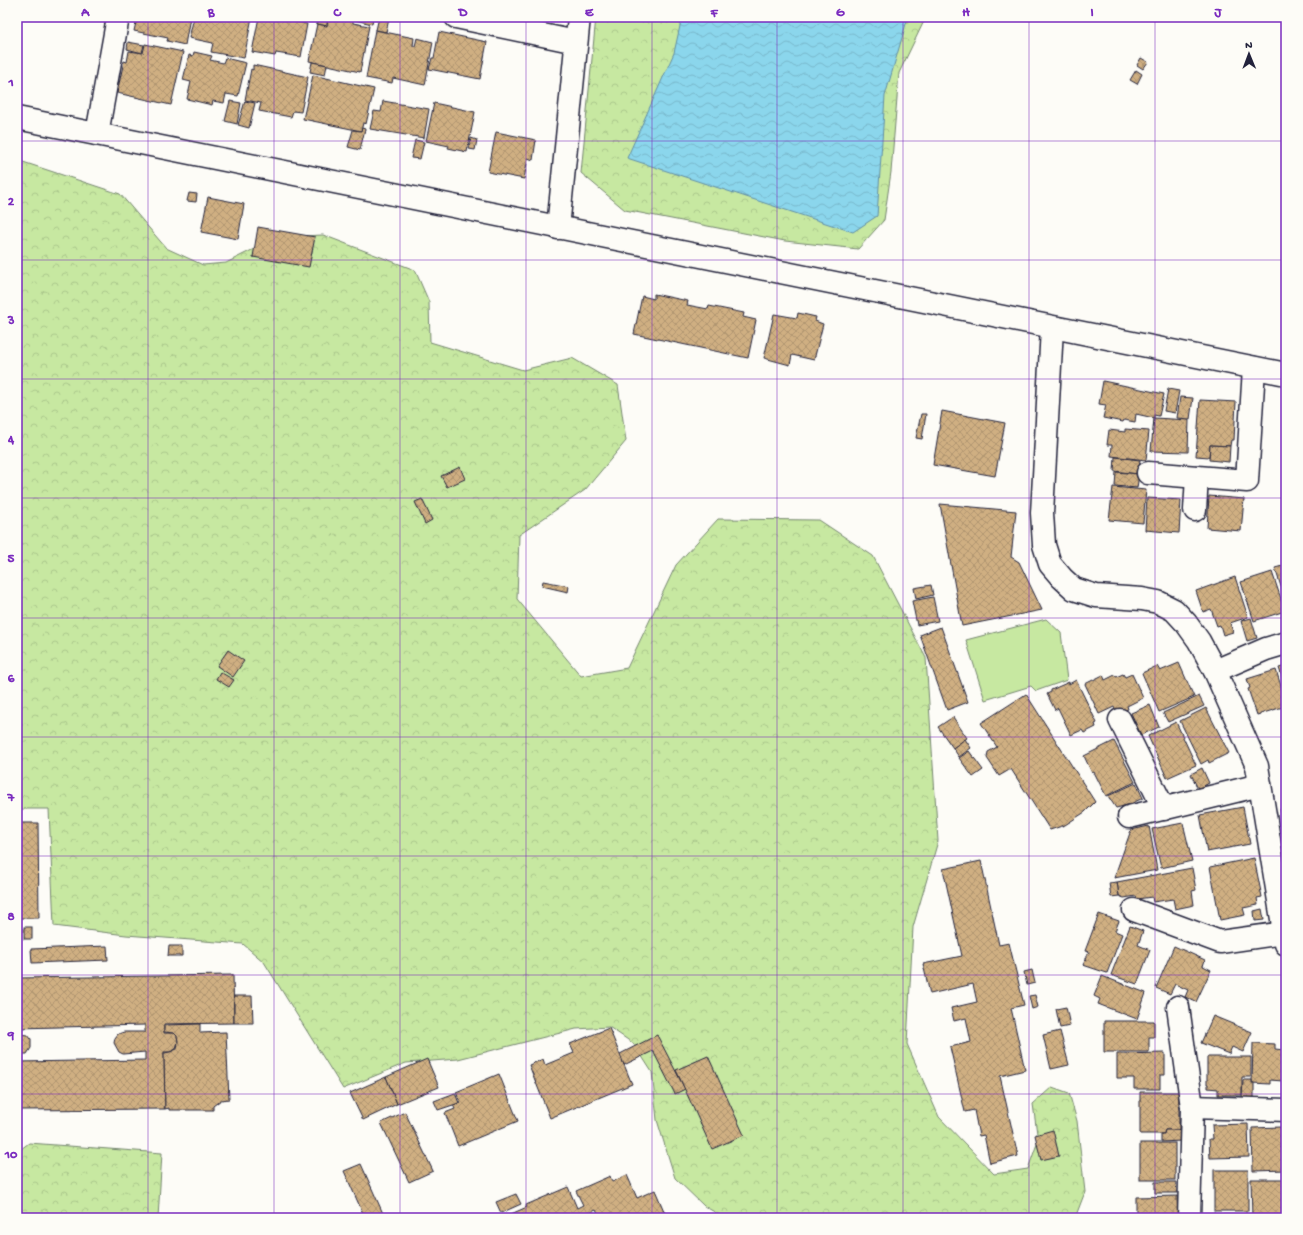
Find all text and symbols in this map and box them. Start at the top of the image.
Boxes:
text: A [80,6,90,21]
text: B [207,6,216,21]
text: C [332,6,342,21]
text: D [458,6,468,21]
text: E [585,6,594,21]
text: F [710,6,719,21]
text: G [836,6,845,21]
text: H [962,6,970,21]
text: I [1090,6,1094,21]
text: J [1214,6,1223,21]
north arrow [1229,34,1269,74]
text: N [1245,40,1253,52]
text: 1 [7,76,14,91]
text: 2 [8,195,15,210]
text: 3 [7,314,15,329]
text: 4 [7,433,15,448]
text: 5 [8,552,15,567]
text: 6 [8,672,15,687]
text: 7 [7,791,16,806]
text: 8 [7,910,15,925]
text: 9 [7,1029,15,1044]
text: 10 [4,1148,18,1163]

